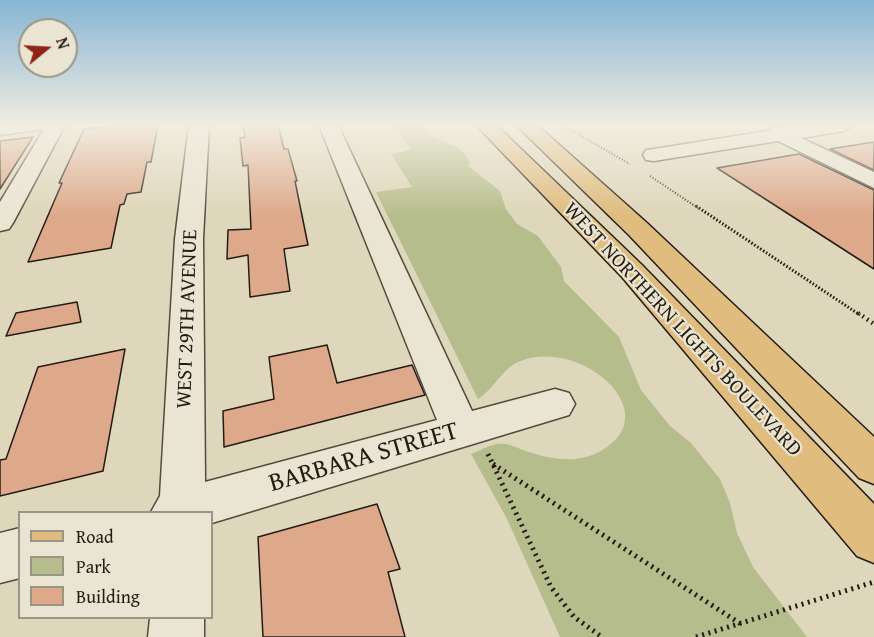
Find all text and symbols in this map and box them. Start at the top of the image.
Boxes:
north arrow [18,18,78,78]
text: N [50,34,76,52]
street label: WEST NORTHERN LIGHTS BOULEVARD [557,198,807,462]
street label: WEST 29TH AVENUE [172,229,204,409]
street label: BARBARA STREET [266,416,462,500]
legend [18,511,213,619]
text: Road [76,523,114,550]
text: Park [76,553,111,580]
text: Building [76,583,140,610]

